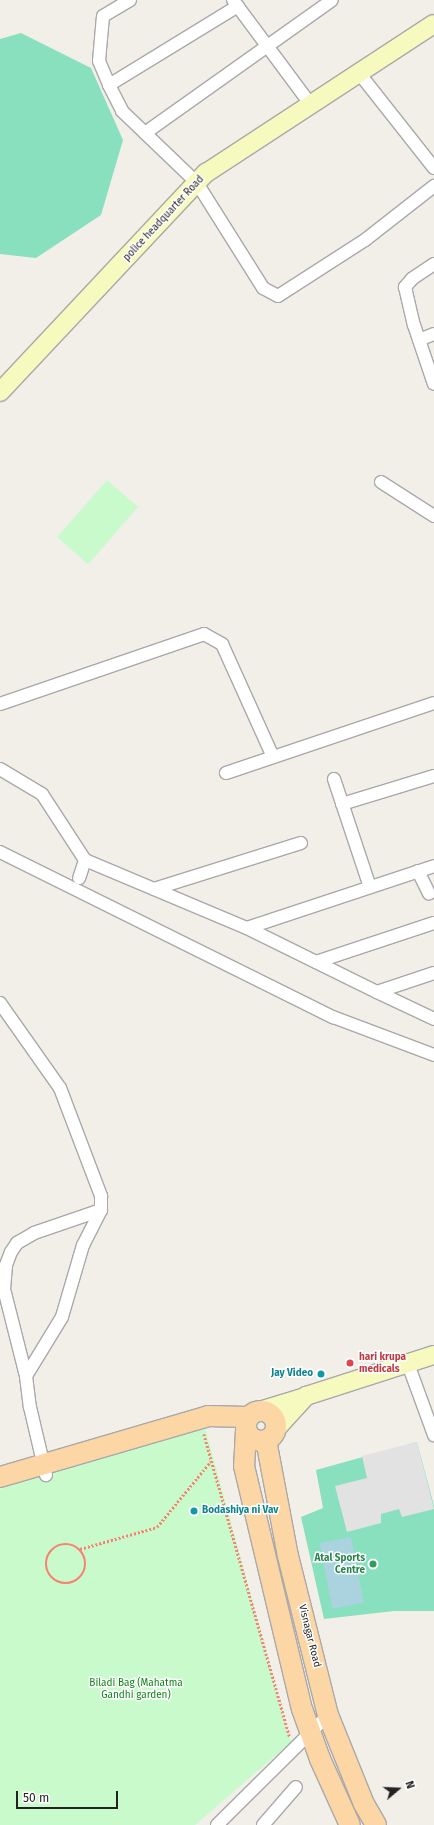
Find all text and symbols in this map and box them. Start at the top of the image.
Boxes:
street label: police headquarter Road [121,174,207,264]
place label: hari krupa medicals [359,1351,406,1374]
marker: hari krupa medicals [344,1357,356,1369]
place label: Jay Video [271,1368,313,1380]
marker: Jay Video [316,1369,326,1379]
place label: Bodashiya ni Vav [202,1505,278,1517]
marker: Bodashiya ni Vav [189,1506,199,1516]
place label: Atal Sports Centre [314,1552,365,1576]
marker: Atal Sports Centre [368,1559,378,1569]
street label: Visnagar Road [295,1603,323,1669]
park label: Biladi Bag (Mahatma Gandhi garden) [89,1677,183,1700]
north arrow [378,1769,418,1809]
text: N [402,1779,417,1790]
scale bar [18,1783,120,1809]
text: 50 m [23,1791,49,1805]

